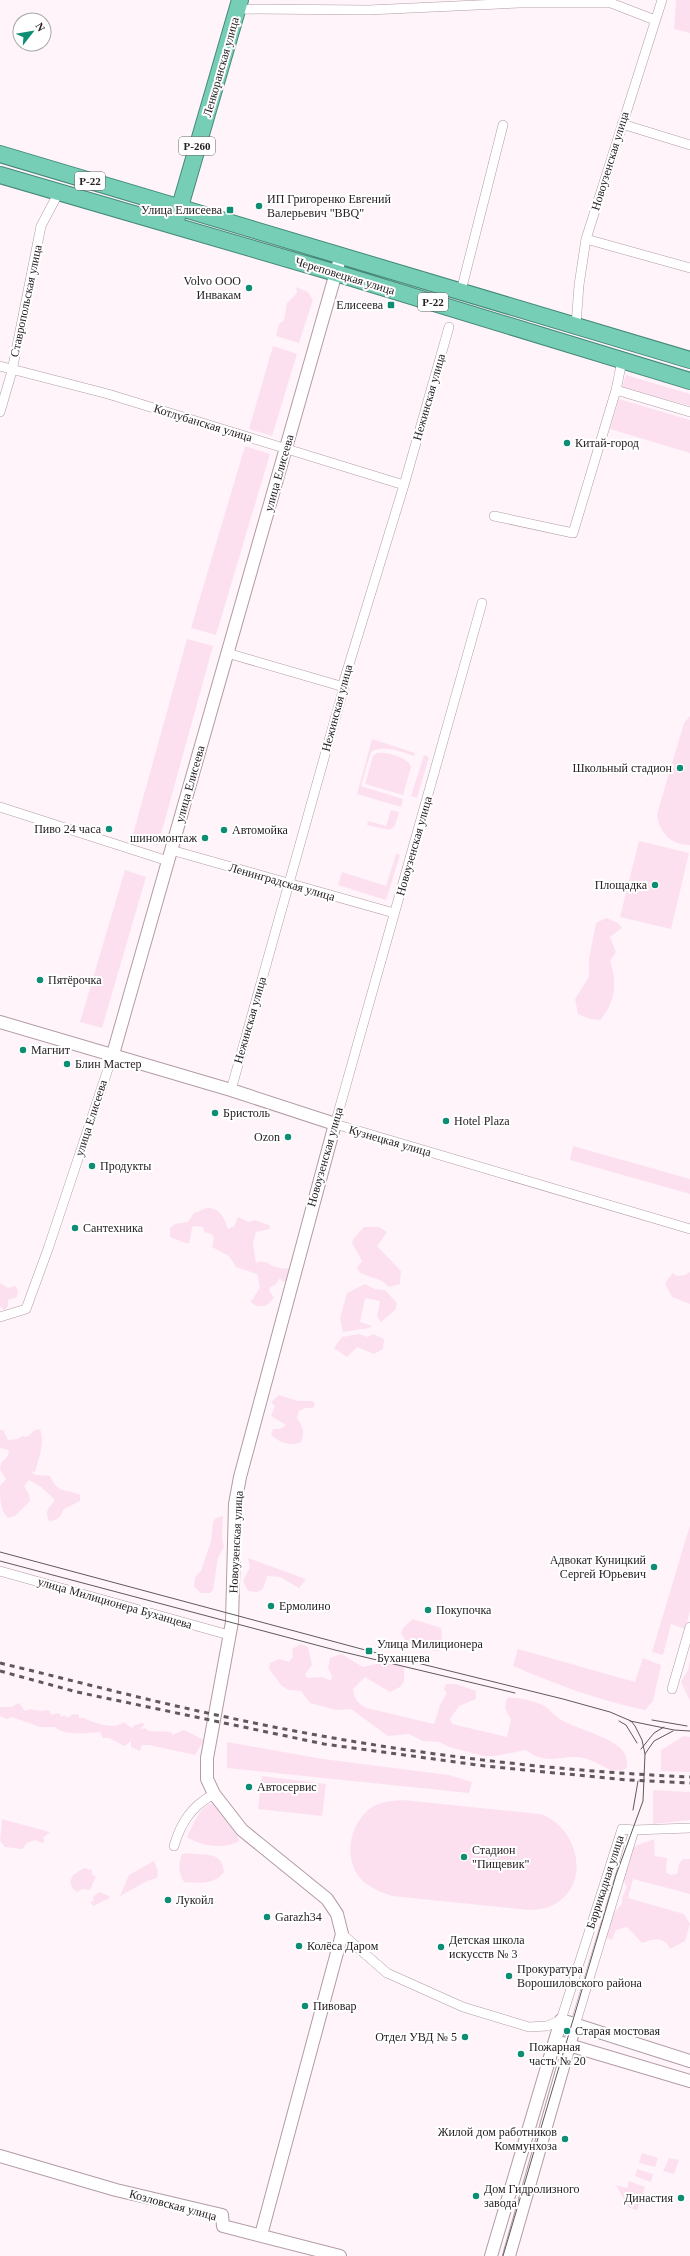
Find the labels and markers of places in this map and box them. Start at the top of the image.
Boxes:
place label: ИП Григоренко Евгений Валерьевич "BBQ" [267,192,391,220]
marker: ИП Григоренко Евгений Валерьевич "BBQ" [254,201,264,211]
place label: Улица Елисеева [141,203,223,217]
marker: Улица Елисеева [225,205,235,215]
place label: Volvo ООО Инвакам [184,274,241,302]
marker: Volvo ООО Инвакам [244,283,254,293]
place label: Елисеева [336,298,384,312]
marker: Елисеева [386,300,396,310]
place label: Китай-город [575,436,639,450]
marker: Китай-город [562,438,572,448]
place label: Школьный стадион [572,761,673,775]
marker: Школьный стадион [675,763,685,773]
place label: Пиво 24 часа [34,822,102,836]
place label: Автомойка [232,823,289,837]
marker: Пиво 24 часа [104,824,114,834]
marker: Автомойка [219,825,229,835]
place label: шиномонтаж [130,831,198,845]
marker: шиномонтаж [200,833,210,843]
place label: Площадка [595,878,648,892]
marker: Площадка [650,880,660,890]
place label: Пятёрочка [48,973,102,987]
marker: Пятёрочка [35,975,45,985]
place label: Магнит [31,1043,71,1057]
marker: Магнит [18,1045,28,1055]
place label: Блин Мастер [75,1057,141,1071]
marker: Блин Мастер [62,1059,72,1069]
place label: Бристоль [223,1106,271,1120]
marker: Бристоль [210,1108,220,1118]
place label: Hotel Plaza [454,1114,510,1128]
marker: Hotel Plaza [441,1116,451,1126]
place label: Ozon [254,1130,280,1144]
marker: Ozon [283,1132,293,1142]
place label: Продукты [100,1159,151,1173]
marker: Продукты [87,1161,97,1171]
place label: Сантехника [83,1221,144,1235]
marker: Сантехника [70,1223,80,1233]
place label: Адвокат Куницкий Сергей Юрьевич [550,1553,647,1581]
marker: Адвокат Куницкий Сергей Юрьевич [649,1562,659,1572]
place label: Ермолино [279,1599,330,1613]
marker: Ермолино [266,1601,276,1611]
place label: Покупочка [436,1603,492,1617]
marker: Покупочка [423,1605,433,1615]
place label: Улица Милиционера Буханцева [377,1637,483,1665]
marker: Улица Милиционера Буханцева [364,1646,374,1656]
place label: Автосервис [257,1780,317,1794]
marker: Автосервис [244,1782,254,1792]
place label: Стадион "Пищевик" [472,1843,529,1871]
marker: Стадион "Пищевик" [459,1852,469,1862]
place label: Лукойл [176,1893,213,1907]
marker: Лукойл [163,1895,173,1905]
place label: Garazh34 [275,1910,322,1924]
marker: Garazh34 [262,1912,272,1922]
place label: Детская школа искусств № 3 [449,1933,525,1961]
place label: Колёса Даром [307,1939,379,1953]
marker: Колёса Даром [294,1941,304,1951]
marker: Детская школа искусств № 3 [436,1942,446,1952]
place label: Прокуратура Ворошиловского района [517,1962,643,1990]
marker: Прокуратура Ворошиловского района [504,1971,514,1981]
place label: Пивовар [313,1999,357,2013]
marker: Пивовар [300,2001,310,2011]
place label: Старая мостовая [575,2024,661,2038]
marker: Старая мостовая [562,2026,572,2036]
place label: Отдел УВД № 5 [375,2030,457,2044]
marker: Отдел УВД № 5 [460,2032,470,2042]
place label: Пожарная часть № 20 [529,2040,586,2068]
marker: Пожарная часть № 20 [516,2049,526,2059]
place label: Жилой дом работников Коммунхоза [438,2125,558,2153]
marker: Жилой дом работников Коммунхоза [560,2134,570,2144]
place label: Дом Гидролизного завода [484,2182,580,2210]
marker: Дом Гидролизного завода [471,2191,481,2201]
place label: Династия [624,2191,673,2205]
marker: Династия [676,2193,686,2203]

